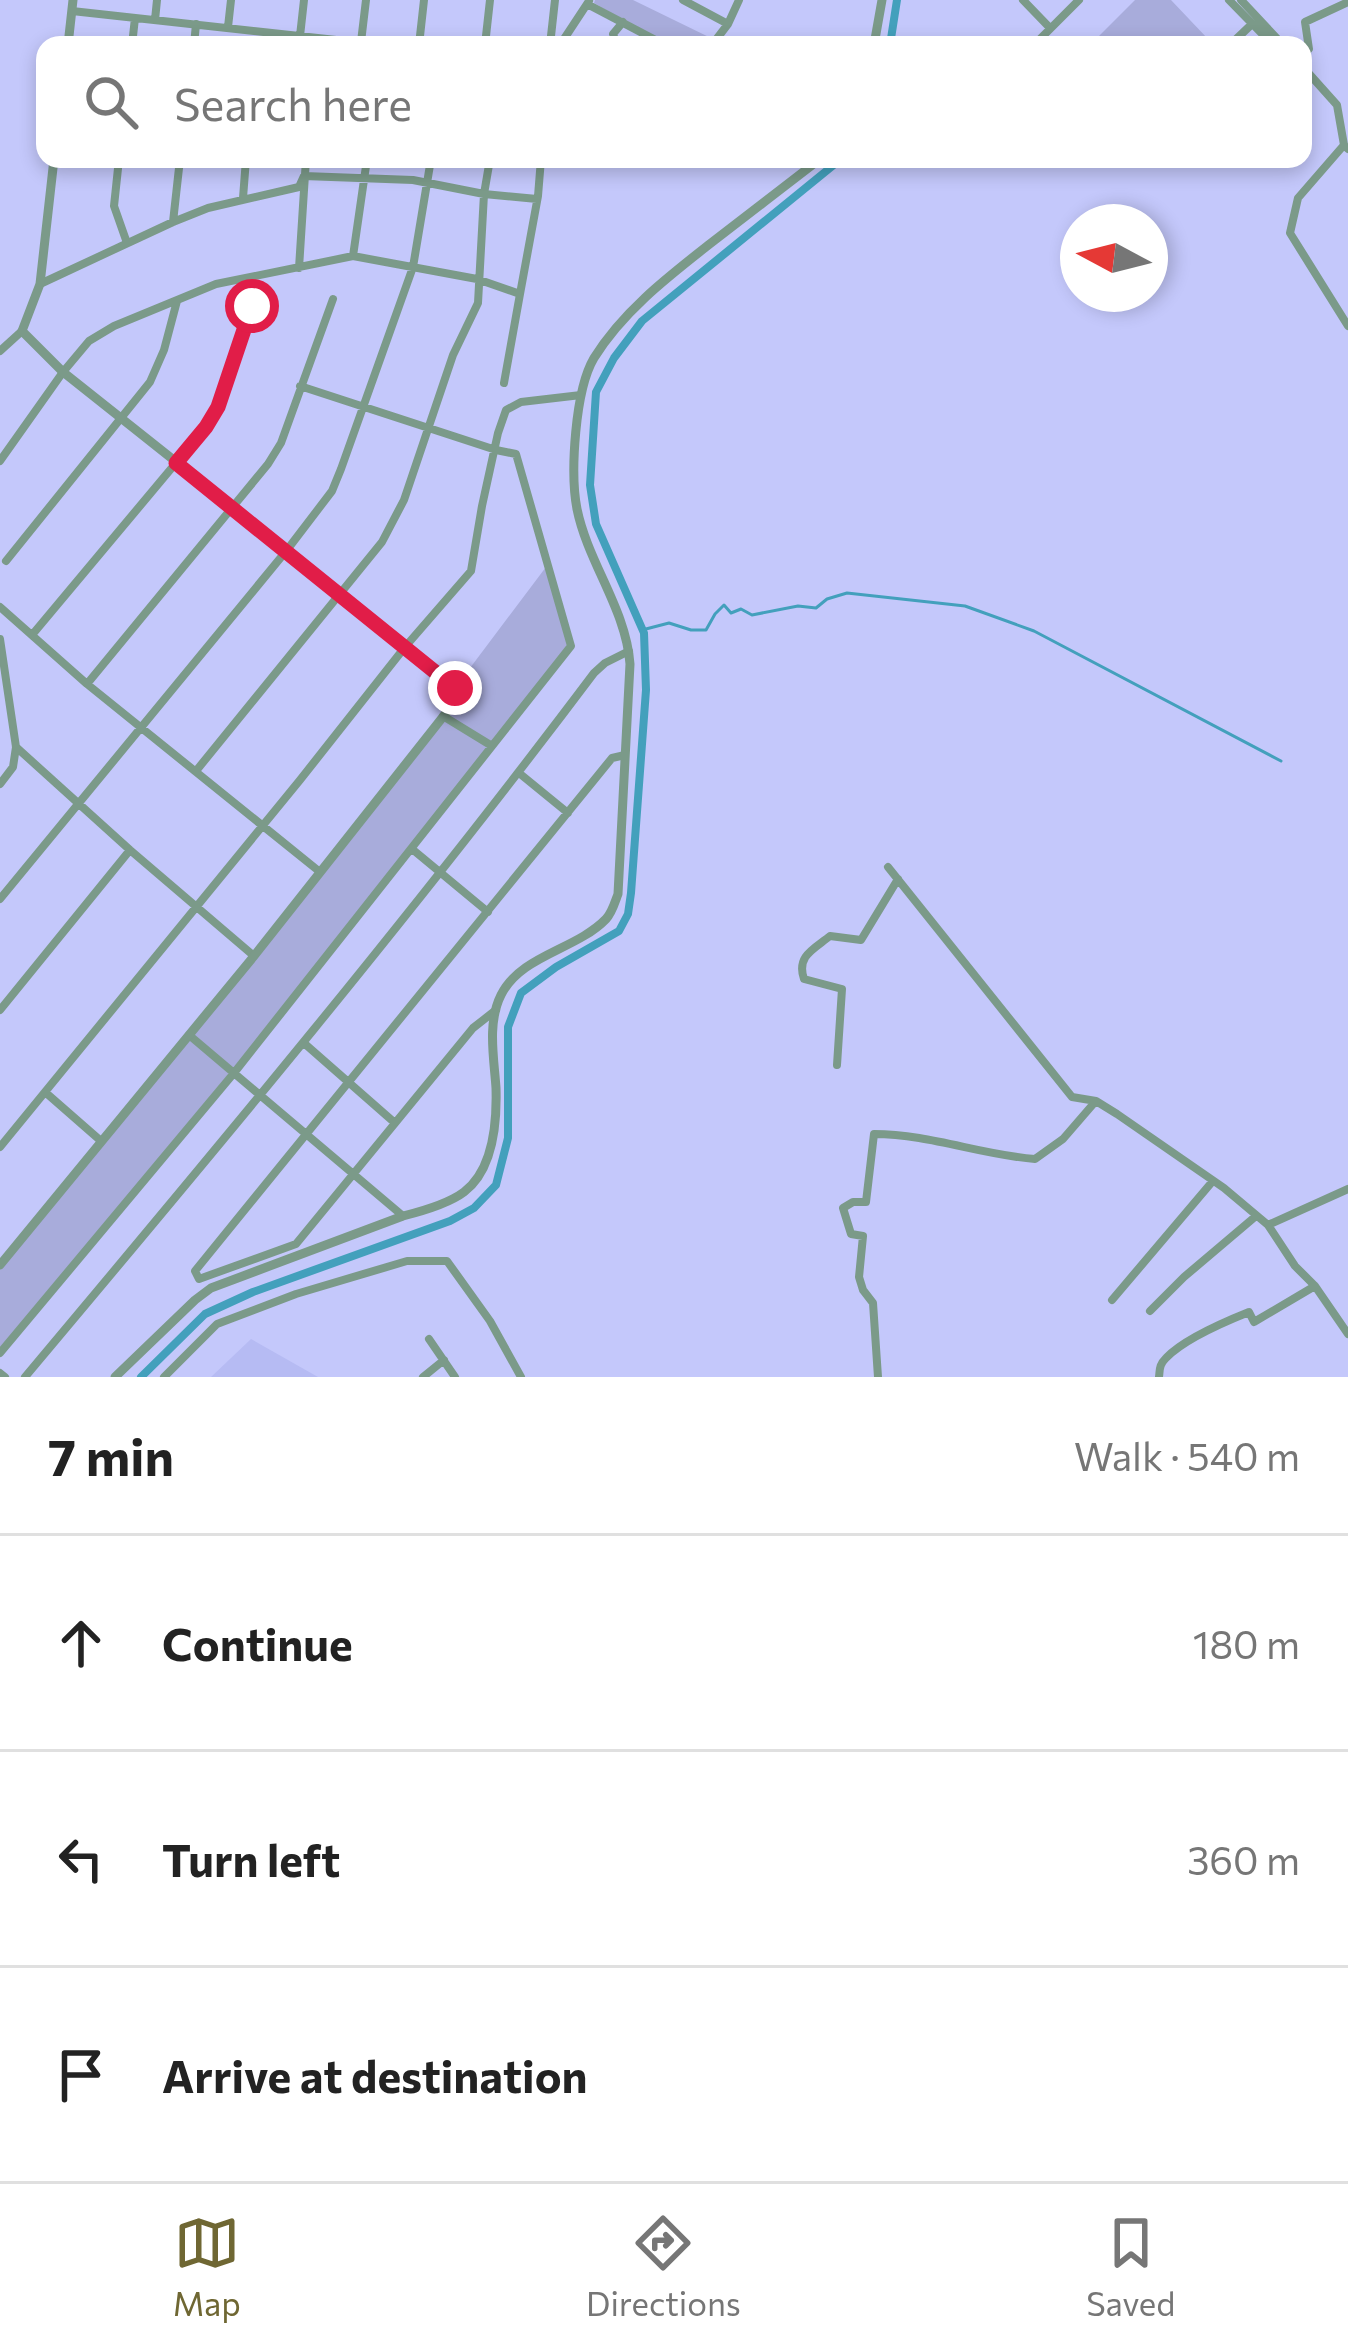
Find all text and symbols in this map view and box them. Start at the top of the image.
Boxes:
search box [36,36,1312,168]
icon: search [78,69,144,135]
text: Search here [174,75,412,130]
north arrow [1060,204,1168,312]
route start [225,279,279,333]
route end [428,661,482,715]
text: 7 min [48,1424,174,1487]
text: Walk · 540 m [1074,1431,1300,1479]
icon: ahead [48,1610,114,1676]
text: Continue [162,1615,353,1670]
text: 180 m [1193,1619,1300,1667]
icon: left [48,1826,114,1892]
text: Turn left [162,1831,340,1886]
text: 360 m [1187,1835,1300,1883]
icon: arrive [48,2042,114,2108]
text: Arrive at destination [162,2047,588,2102]
tab: Map [173,2210,241,2323]
tab: Directions [586,2210,741,2323]
tab: Saved [1086,2210,1175,2323]

